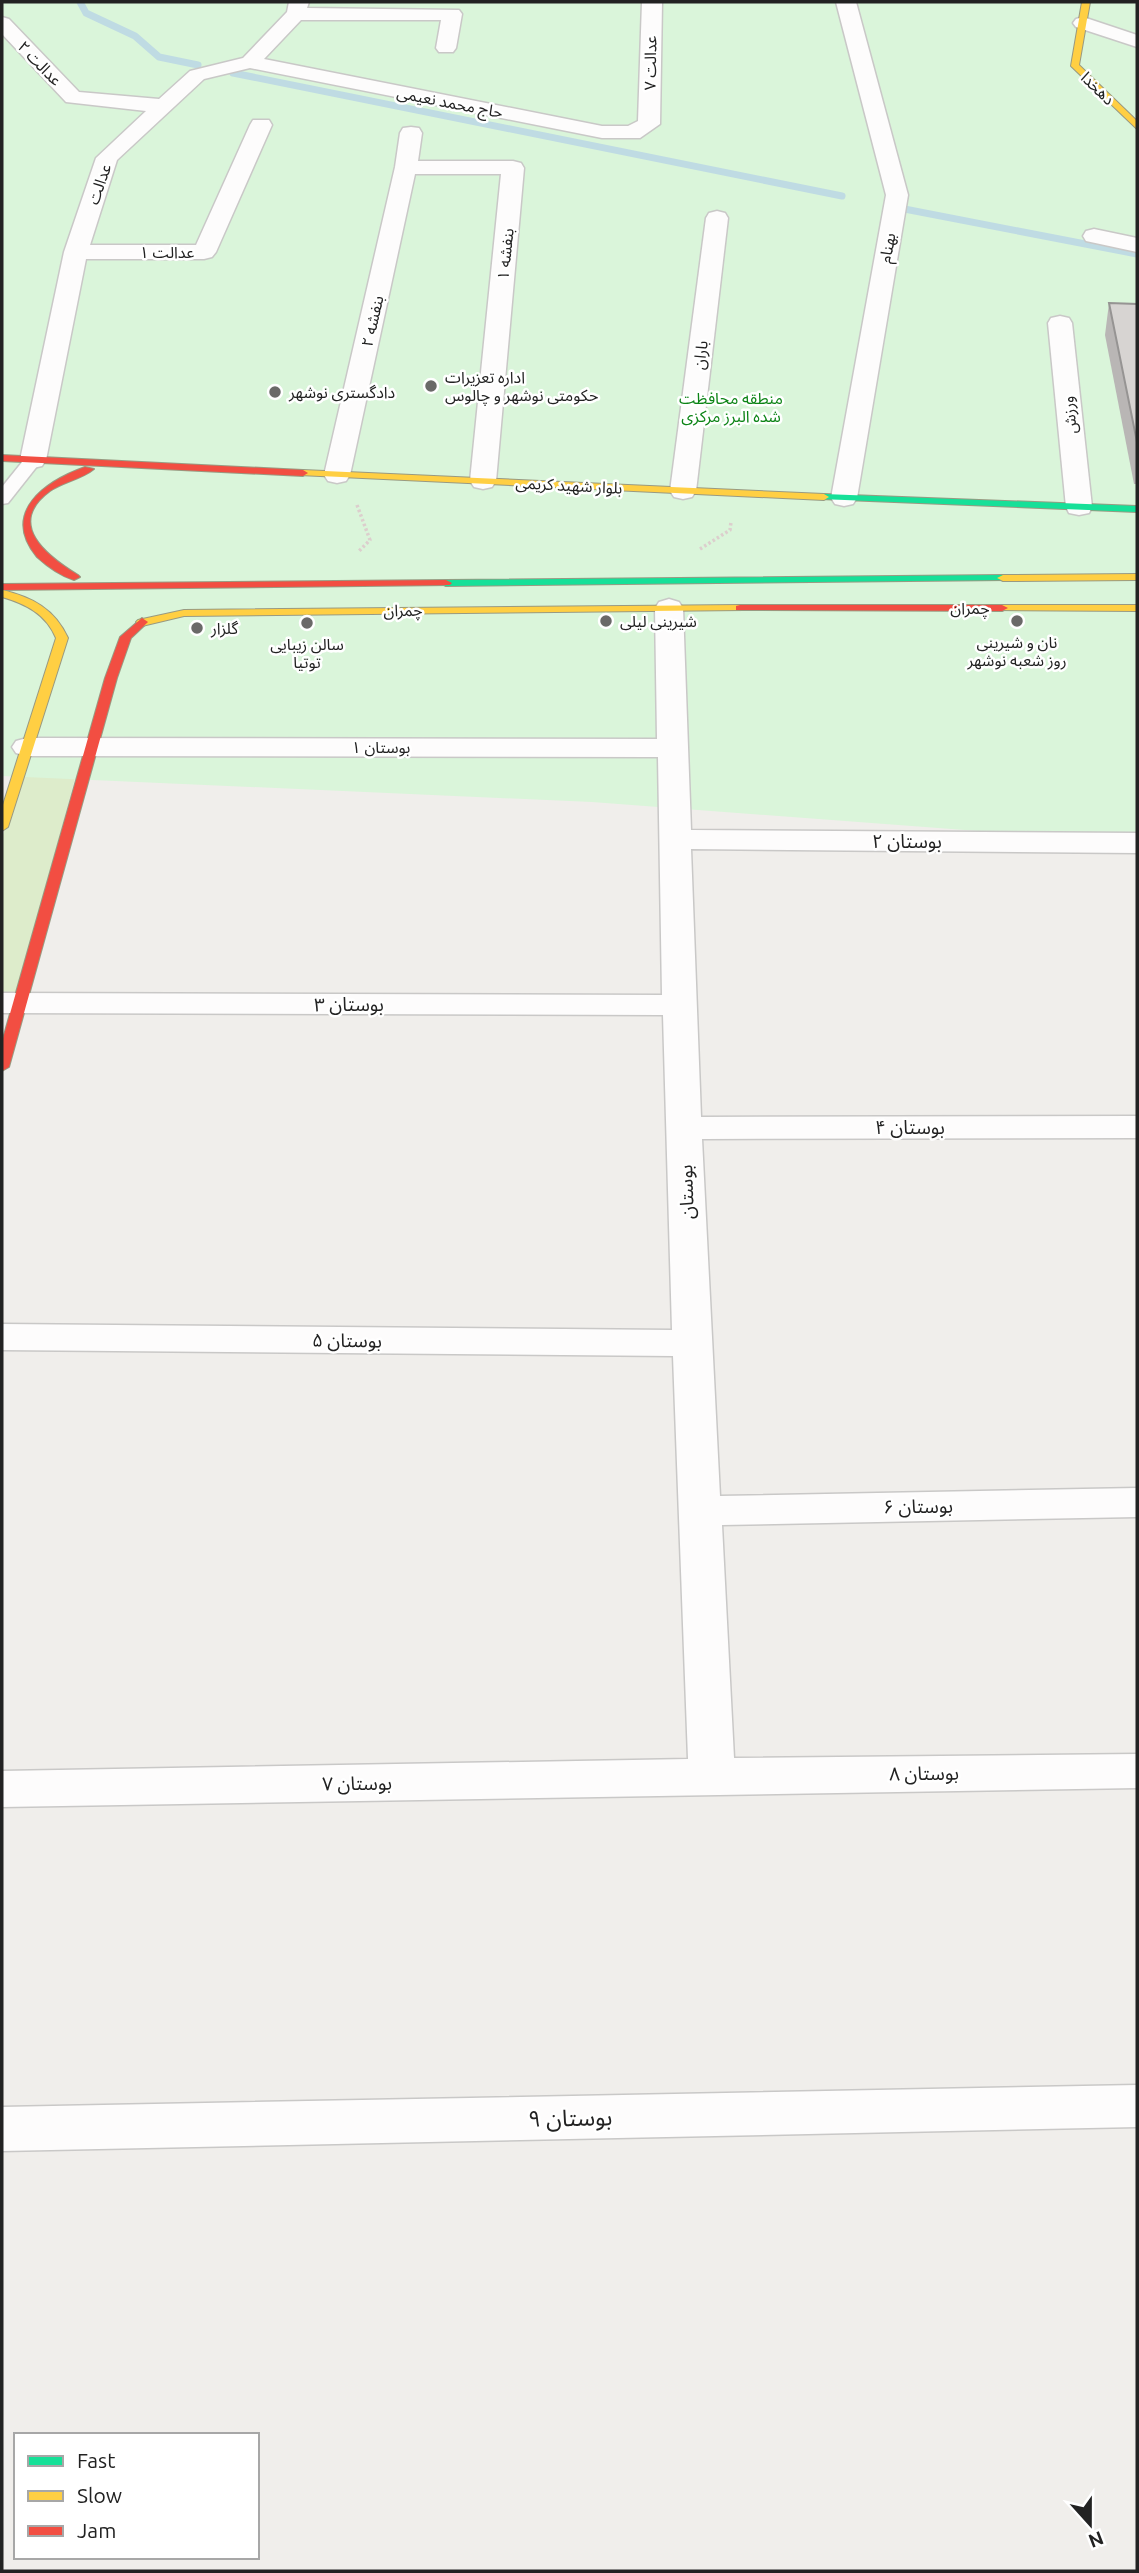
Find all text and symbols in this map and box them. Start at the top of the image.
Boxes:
street label: ۷ عدالت [641,35,659,91]
street label: عدالت ۲ [14,37,66,89]
street label: دهخدا [1078,68,1118,108]
street label: حاج محمد نعیمی [395,83,505,125]
street label: عدالت [84,161,114,207]
street label: بنفشه ۱ [493,227,517,281]
street label: بهنام [876,232,902,265]
street label: عدالت ۱ [140,243,194,261]
street label: بنفشه ۲ [357,294,387,348]
street label: باران [689,339,712,371]
place label: اداره تعزیرات حکومتی نوشهر و چالوس [445,368,598,406]
marker: اداره تعزیرات حکومتی نوشهر و چالوس [423,378,439,394]
place label: دادگستری نوشهر [288,383,395,402]
marker: دادگستری نوشهر [267,384,283,400]
park label: منطقه محافظت شده البرز مرکزی [679,389,783,426]
street label: ورزش [1058,395,1081,435]
street label: بلوار شهید کریمی [515,473,623,498]
street label: چمران [950,599,990,619]
street label: چمران [383,601,423,621]
place label: شیرینی لیلی [620,612,697,631]
marker: شیرینی لیلی [598,613,614,629]
marker: نان و شیرینی روز شعبه نوشهر [1009,613,1025,629]
marker: سالن زیبایی توتیا [299,615,315,631]
place label: گلزار [210,619,238,638]
marker: گلزار [189,620,205,636]
place label: نان و شیرینی روز شعبه نوشهر [966,633,1067,670]
place label: سالن زیبایی توتیا [270,635,344,672]
street label: بوستان ۱ [352,738,410,757]
street label: بوستان ۲ [872,830,942,853]
street label: بوستان ۳ [314,993,384,1016]
street label: بوستان ۴ [875,1116,945,1139]
street label: بوستان [674,1164,699,1220]
street label: بوستان ۵ [312,1328,382,1353]
street label: بوستان ۶ [883,1494,953,1519]
street label: بوستان ۸ [889,1761,959,1786]
street label: بوستان ۷ [322,1771,392,1796]
street label: بوستان ۹ [528,2104,613,2133]
legend [14,2433,259,2559]
text: Fast [77,2448,115,2472]
text: Slow [77,2483,122,2507]
north arrow [1055,2489,1125,2559]
text: Jam [77,2518,116,2542]
text: N [1086,2527,1107,2553]

